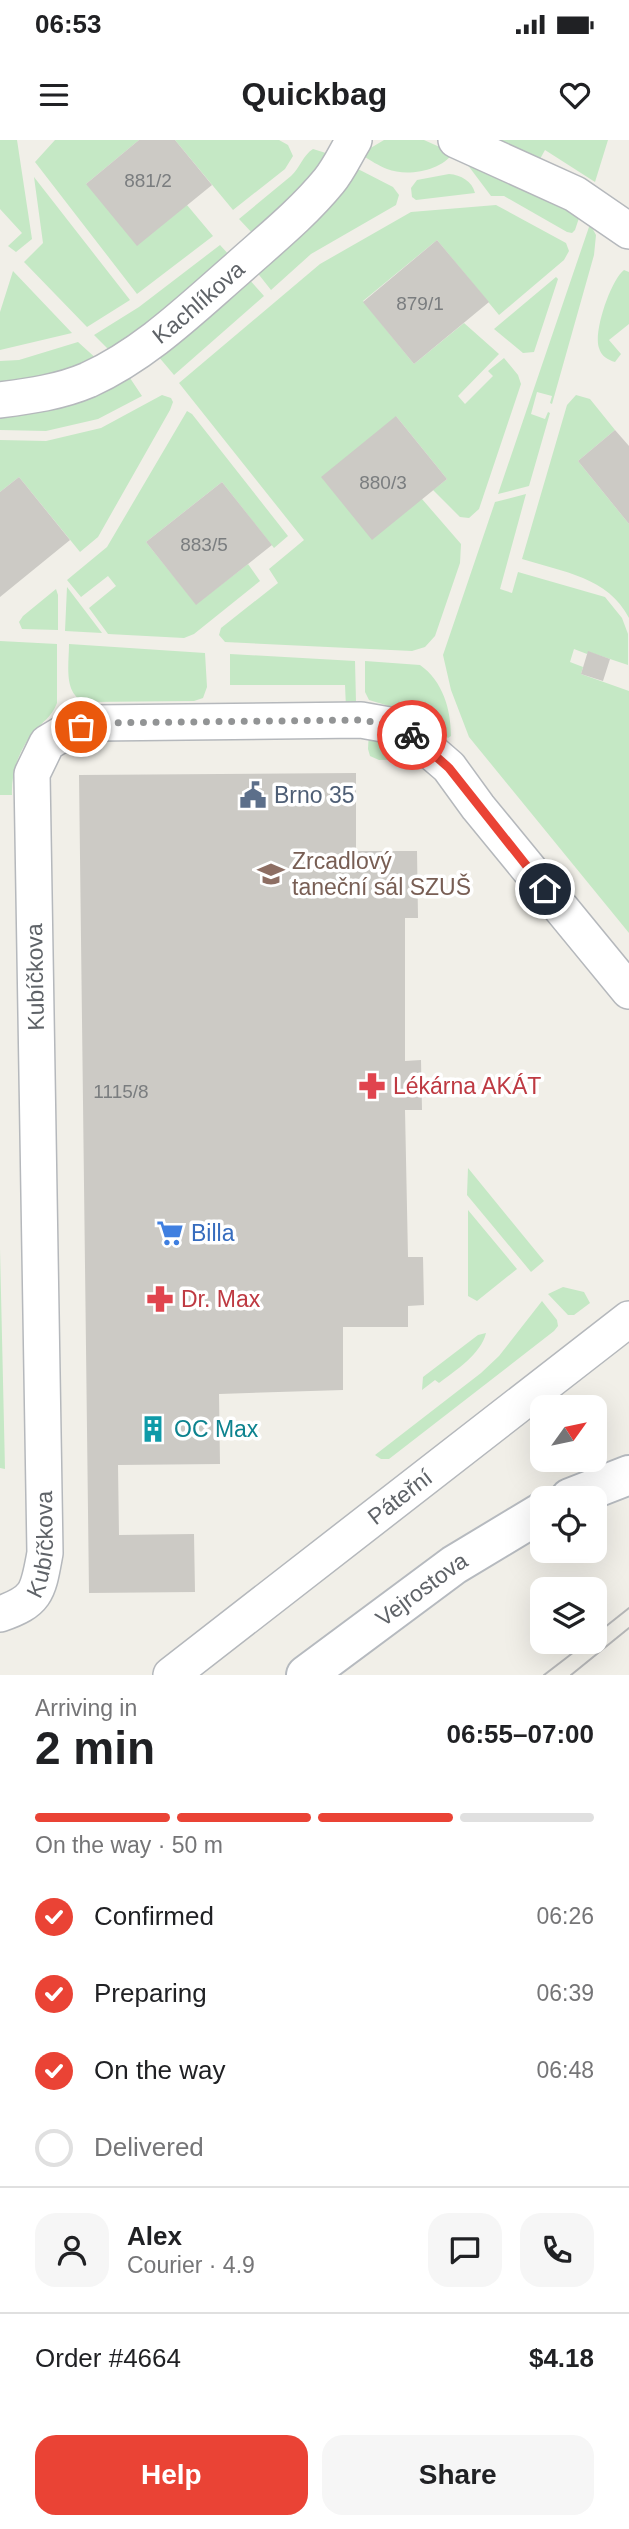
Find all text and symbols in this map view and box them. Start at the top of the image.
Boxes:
text: 06:53 [35,9,102,39]
icon: menu [35,76,73,114]
text: Quickbag [242,76,387,112]
icon: heart [556,76,594,114]
house number: 881/2 [124,170,172,191]
street label: Kachlíkova [147,256,250,349]
house number: 879/1 [396,293,444,314]
house number: 880/3 [359,472,407,493]
house number: 883/5 [180,534,228,555]
pin [51,697,111,757]
courier [377,700,447,770]
icon: bag [62,708,100,746]
icon: bike [393,716,431,754]
public building icon: Brno 35 [238,780,268,810]
place label: Brno 35 [274,782,355,808]
place label: Zrcadlový taneční sál SZUŠ [292,848,471,900]
school or university icon: Zrcadlový taneční sál SZUŠ [256,859,286,889]
pin [515,859,575,919]
icon: home [526,870,564,908]
street label: Kubíčkova [21,923,49,1031]
pharmacy icon: Lékárna AKÁT [357,1071,387,1101]
place label: Lékárna AKÁT [393,1073,541,1099]
house number: 1115/8 [93,1081,149,1102]
supermarket icon: Billa [155,1218,185,1248]
place label: Billa [191,1220,235,1246]
pharmacy icon: Dr. Max [145,1284,175,1314]
place label: Dr. Max [181,1286,261,1312]
north arrow [530,1395,607,1472]
map controls [530,1395,607,1654]
building icon: OC Max [138,1414,168,1444]
place label: OC Max [174,1416,259,1442]
street label: Páteřní [363,1464,438,1530]
button: locate [530,1486,607,1563]
street label: Kubíčkova [21,1490,58,1602]
street label: Vejrostova [371,1547,472,1632]
button: layers [530,1577,607,1654]
text: Arriving in [35,1695,137,1721]
text: 06:55–07:00 [447,1719,594,1749]
text: 2 min [35,1722,155,1774]
text: On the way · 50 m [35,1832,223,1858]
icon: check [35,1898,73,1936]
text: Confirmed [94,1901,214,1931]
text: 06:26 [536,1903,594,1929]
icon: check [35,1975,73,2013]
text: Preparing [94,1978,207,2008]
text: 06:39 [536,1980,594,2006]
icon: check [35,2052,73,2090]
text: On the way [94,2055,226,2085]
text: 06:48 [536,2057,594,2083]
text: Delivered [94,2132,204,2162]
button: person [35,2213,109,2287]
button: chat [428,2213,502,2287]
button: phone [520,2213,594,2287]
text: Alex [127,2221,182,2251]
text: Courier · 4.9 [127,2252,255,2278]
text: Order #4664 [35,2343,181,2373]
text: $4.18 [529,2343,594,2373]
button: Help [35,2435,308,2515]
button: Share [322,2435,594,2515]

